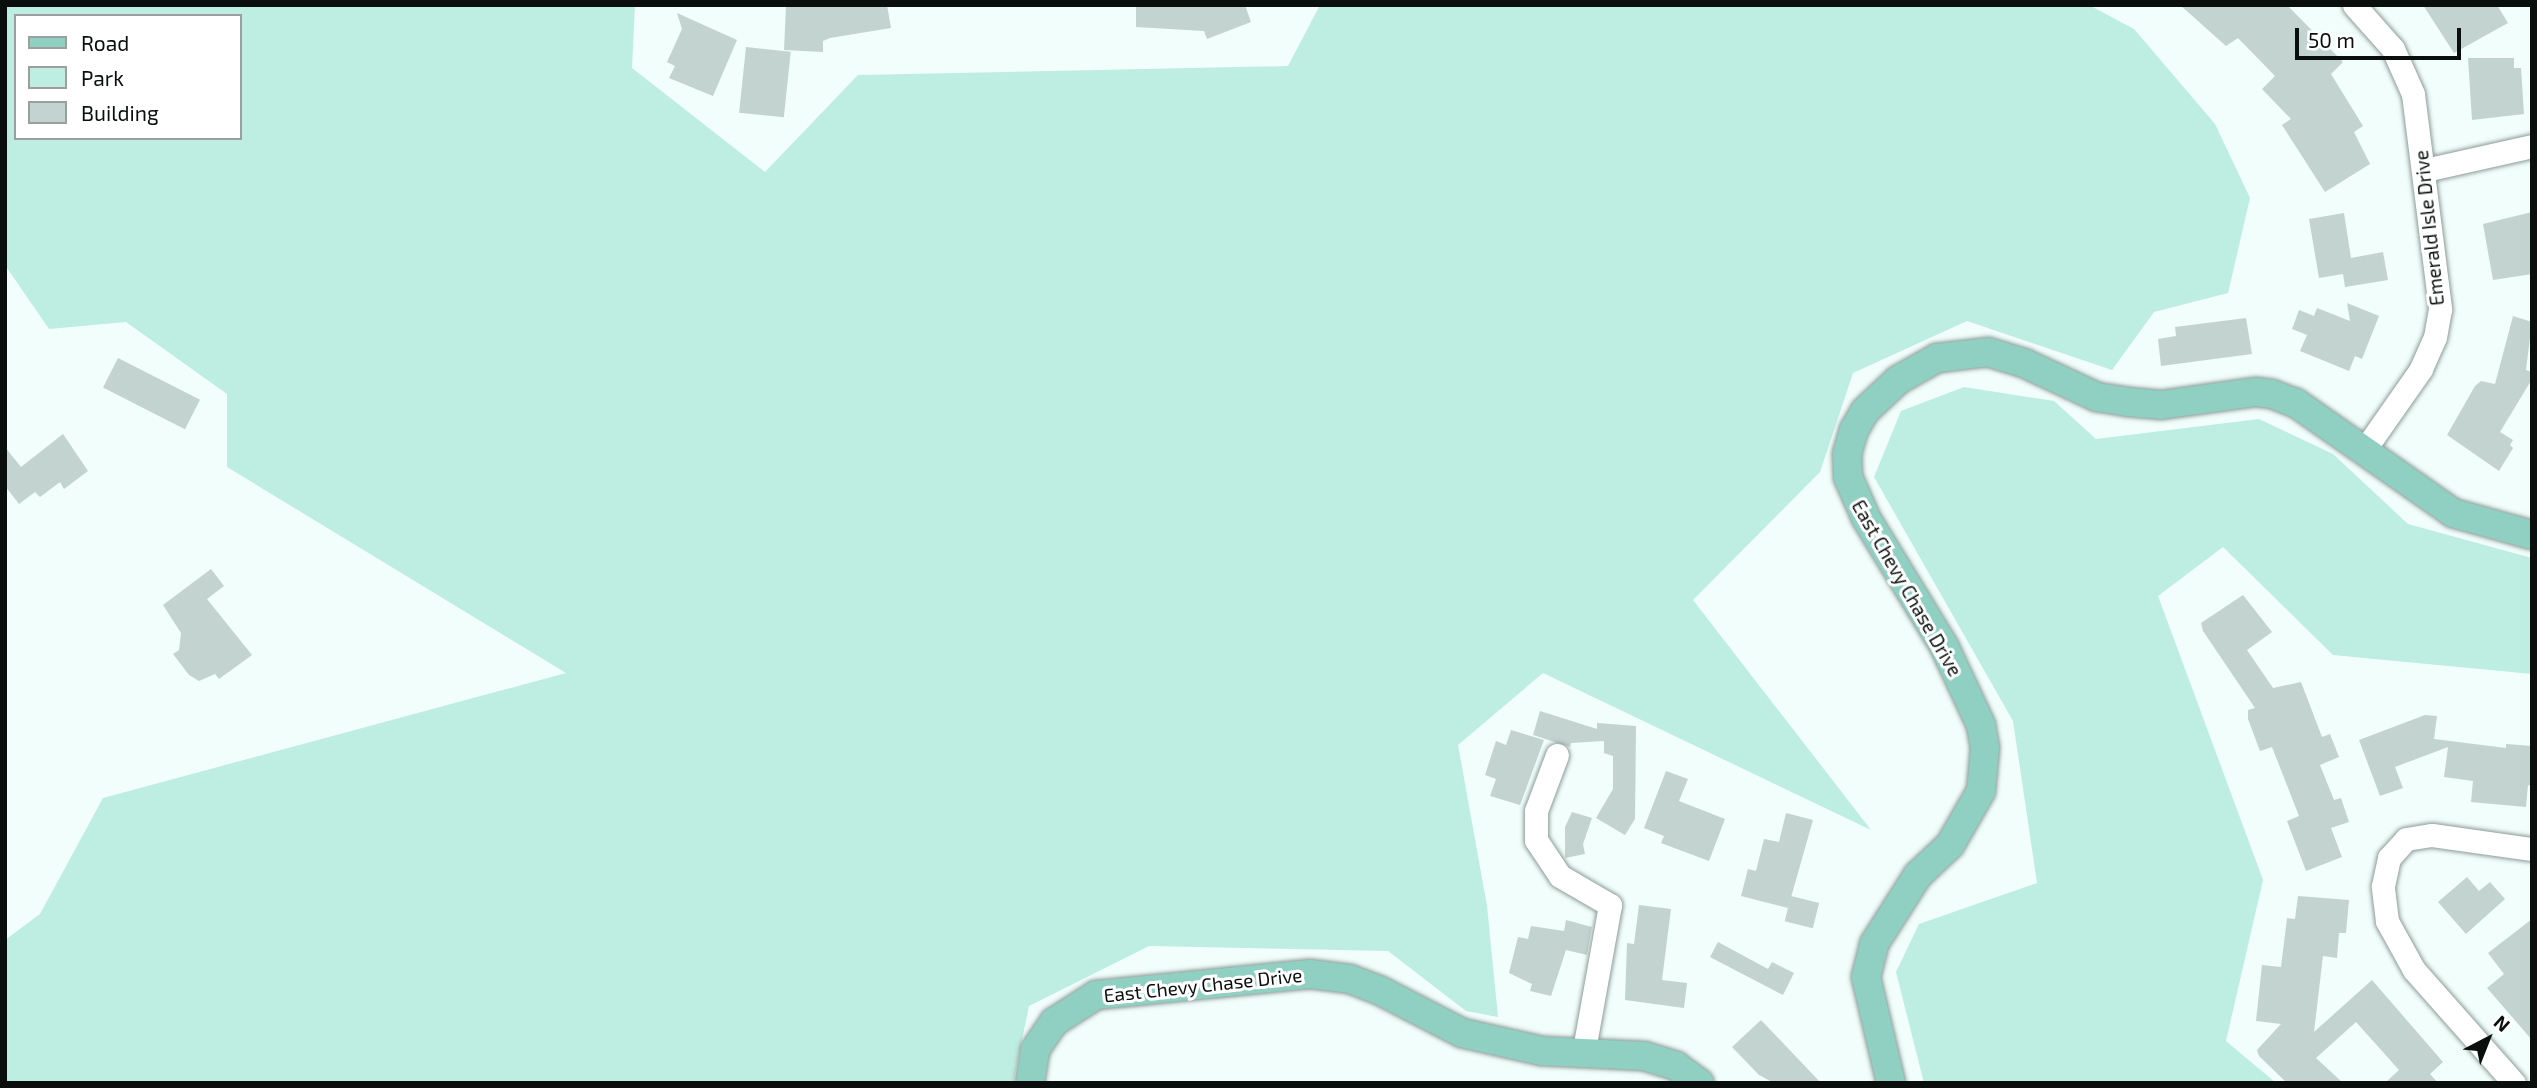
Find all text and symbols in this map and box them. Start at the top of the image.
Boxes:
legend [14,14,242,140]
scale bar [2299,14,2465,58]
text: 50 m [2308,27,2355,52]
text: Road [81,30,129,55]
text: Park [81,65,124,90]
text: Building [81,100,159,125]
street label: Emerald Isle Drive [2410,149,2448,307]
street label: East Chevy Chase Drive [1847,496,1967,680]
street label: East Chevy Chase Drive [1102,963,1304,1007]
north arrow [2453,1004,2523,1074]
text: N [2490,1010,2515,1036]

